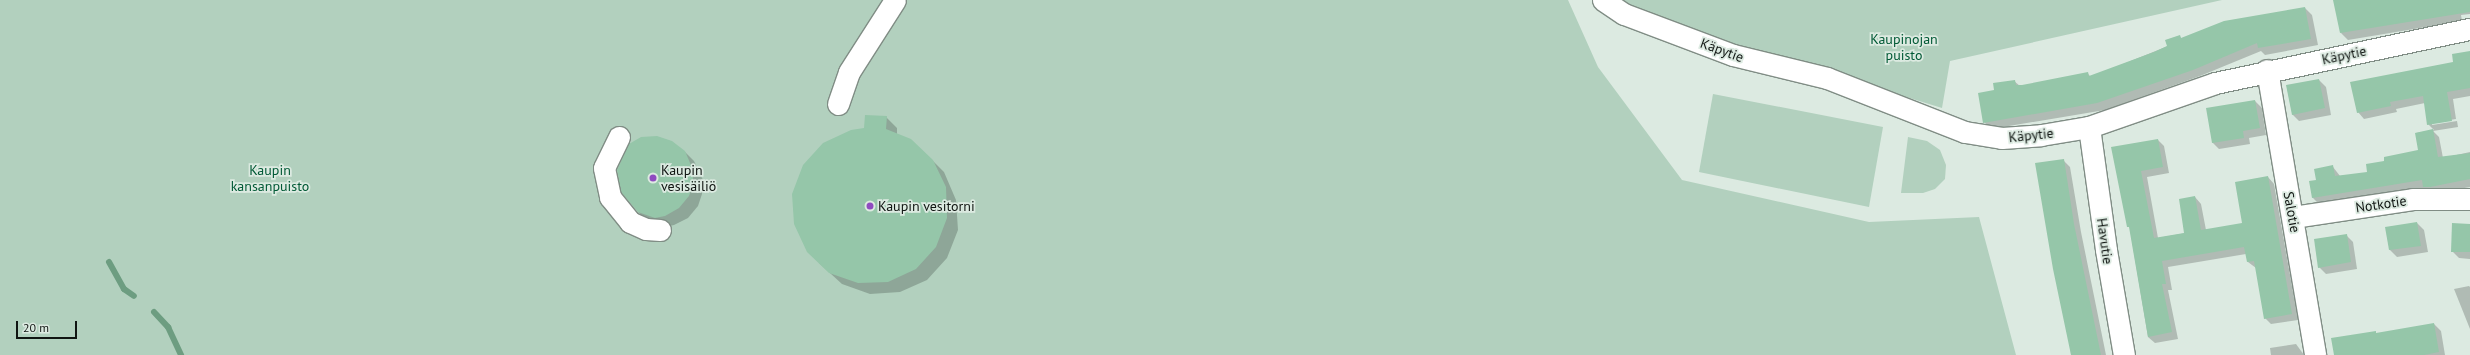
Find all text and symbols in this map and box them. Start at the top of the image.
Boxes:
park label: Kaupinojan puisto [1870,31,1938,64]
street label: Käpytie [1698,34,1746,66]
street label: Käpytie [2320,42,2368,68]
street label: Käpytie [2008,124,2054,146]
park label: Kaupin kansanpuisto [231,162,309,194]
place label: Kaupin vesisäiliö [661,162,716,194]
marker: Kaupin vesisäiliö [648,173,658,183]
street label: Salotie [2280,190,2304,234]
street label: Notkotie [2354,192,2408,216]
place label: Kaupin vesitorni [878,198,975,214]
marker: Kaupin vesitorni [865,201,875,211]
street label: Havutie [2093,217,2117,265]
scale bar [18,313,79,339]
text: 20 m [23,320,49,335]

